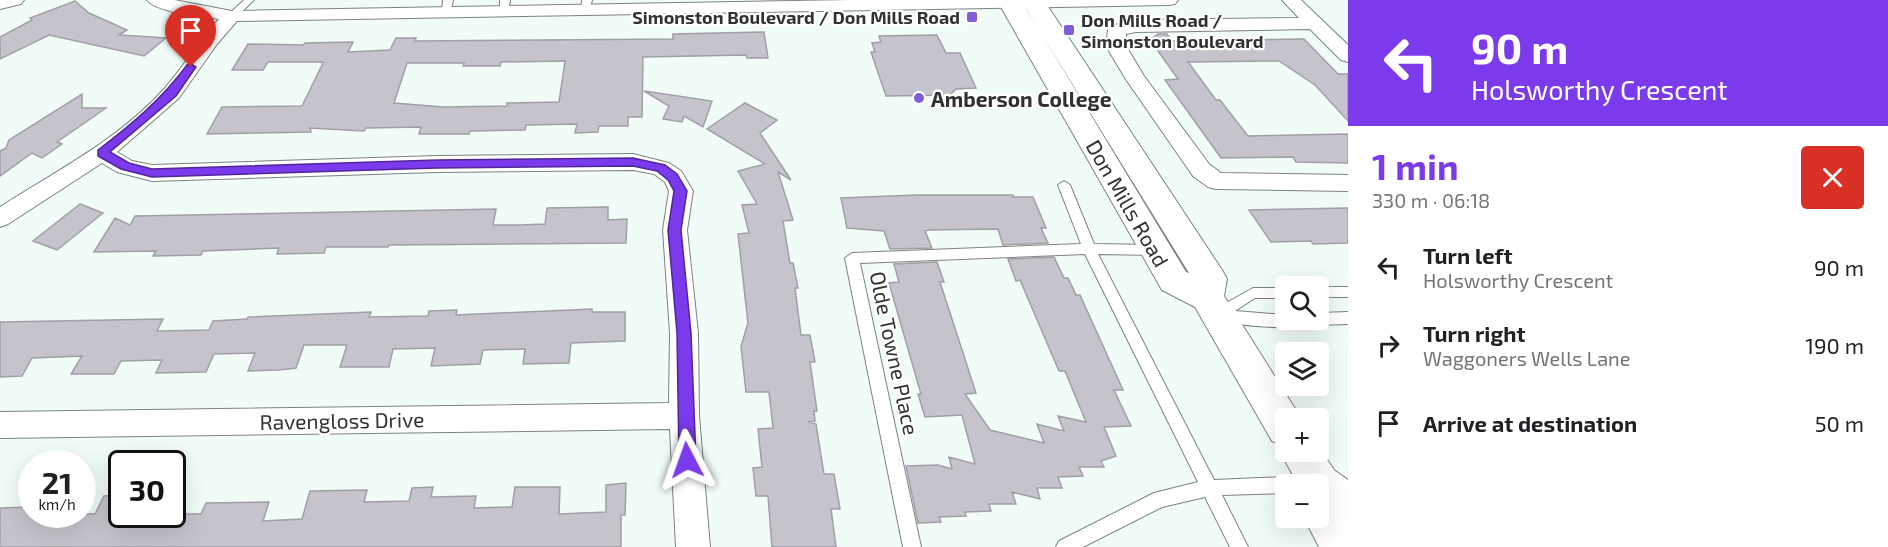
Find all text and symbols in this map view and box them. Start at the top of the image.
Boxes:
pin [165,5,216,67]
place label: Simonston Boulevard / Don Mills Road [632,6,960,28]
place label: Don Mills Road / Simonston Boulevard [1081,9,1264,52]
marker: Simonston Boulevard / Don Mills Road [965,10,979,24]
icon: arrive [174,14,207,47]
text: 90 m [1471,22,1568,72]
marker: Don Mills Road / Simonston Boulevard [1062,23,1076,37]
icon: left [1372,24,1450,102]
text: Holsworthy Crescent [1471,73,1728,105]
place label: Amberson College [931,86,1112,111]
marker: Amberson College [912,91,926,105]
street label: Don Mills Road [1082,135,1174,271]
text: 1 min [1372,144,1459,187]
button: close [1801,146,1864,209]
text: 330 m · 06:18 [1372,188,1490,212]
text: Turn left [1423,242,1512,268]
icon: left [1372,251,1405,284]
text: 90 m [1814,254,1864,280]
text: Holsworthy Crescent [1423,268,1613,292]
street label: Olde Towne Place [865,269,925,437]
map controls [1275,276,1329,528]
button: search [1275,276,1329,330]
text: Turn right [1423,320,1525,346]
icon: right [1372,329,1405,362]
text: 190 m [1805,332,1864,358]
button: layers [1275,342,1329,396]
text: Waggoners Wells Lane [1423,346,1630,370]
street label: Ravengloss Drive [259,406,425,434]
icon: arrive [1372,407,1405,440]
button: + [1275,408,1329,462]
text: Arrive at destination [1423,410,1637,436]
text: 50 m [1815,410,1864,436]
position arrow [655,428,719,492]
speed limit sign: 30 [108,450,186,528]
text: 21 [42,464,72,500]
button: − [1275,474,1329,528]
text: km/h [38,495,76,513]

